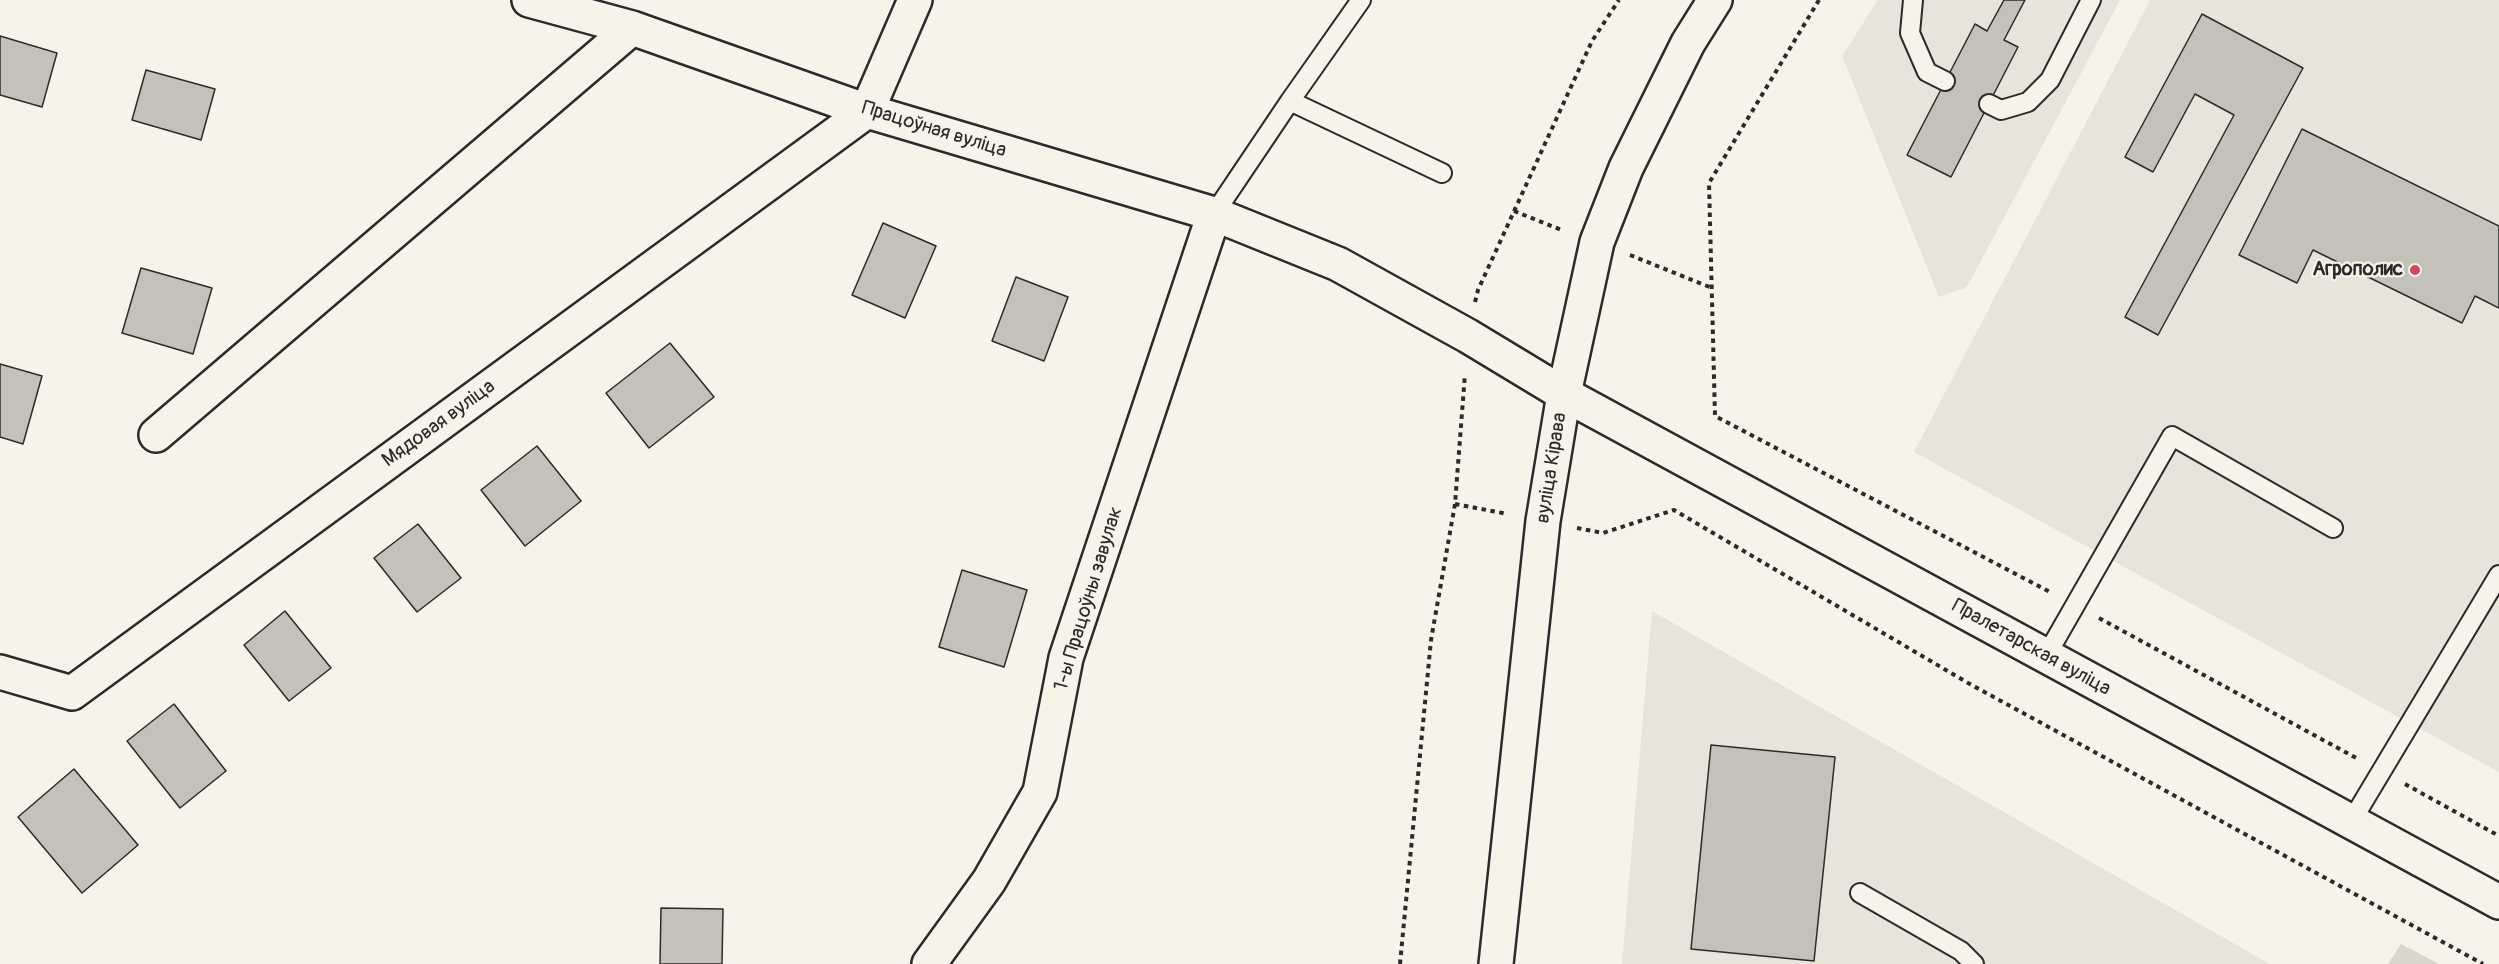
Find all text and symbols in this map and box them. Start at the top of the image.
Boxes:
street label: Працоўная вуліца [859,97,1009,163]
place label: Агрополис [2313,258,2403,282]
marker: Агрополис [2408,263,2422,277]
street label: Мядовая вуліца [378,375,500,473]
street label: вуліца Кірава [1531,411,1573,525]
street label: 1-ы Працоўны завулак [1050,504,1128,694]
street label: Пралетарская вуліца [1947,594,2115,702]

